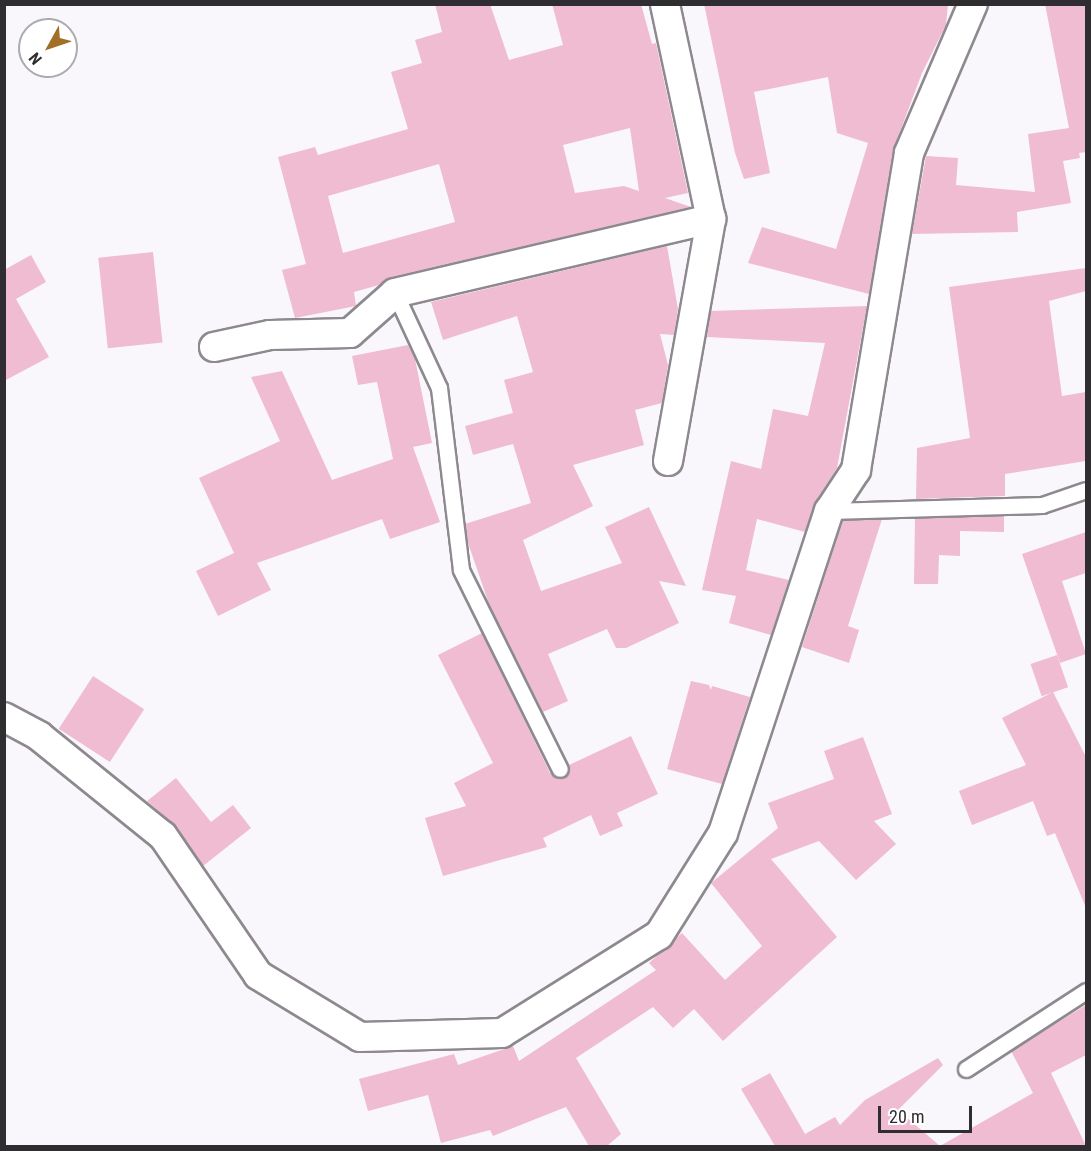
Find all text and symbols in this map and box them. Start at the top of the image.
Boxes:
north arrow [18,18,78,78]
text: N [25,49,46,68]
scale bar [881,1094,976,1132]
text: 20 m [889,1106,924,1127]

